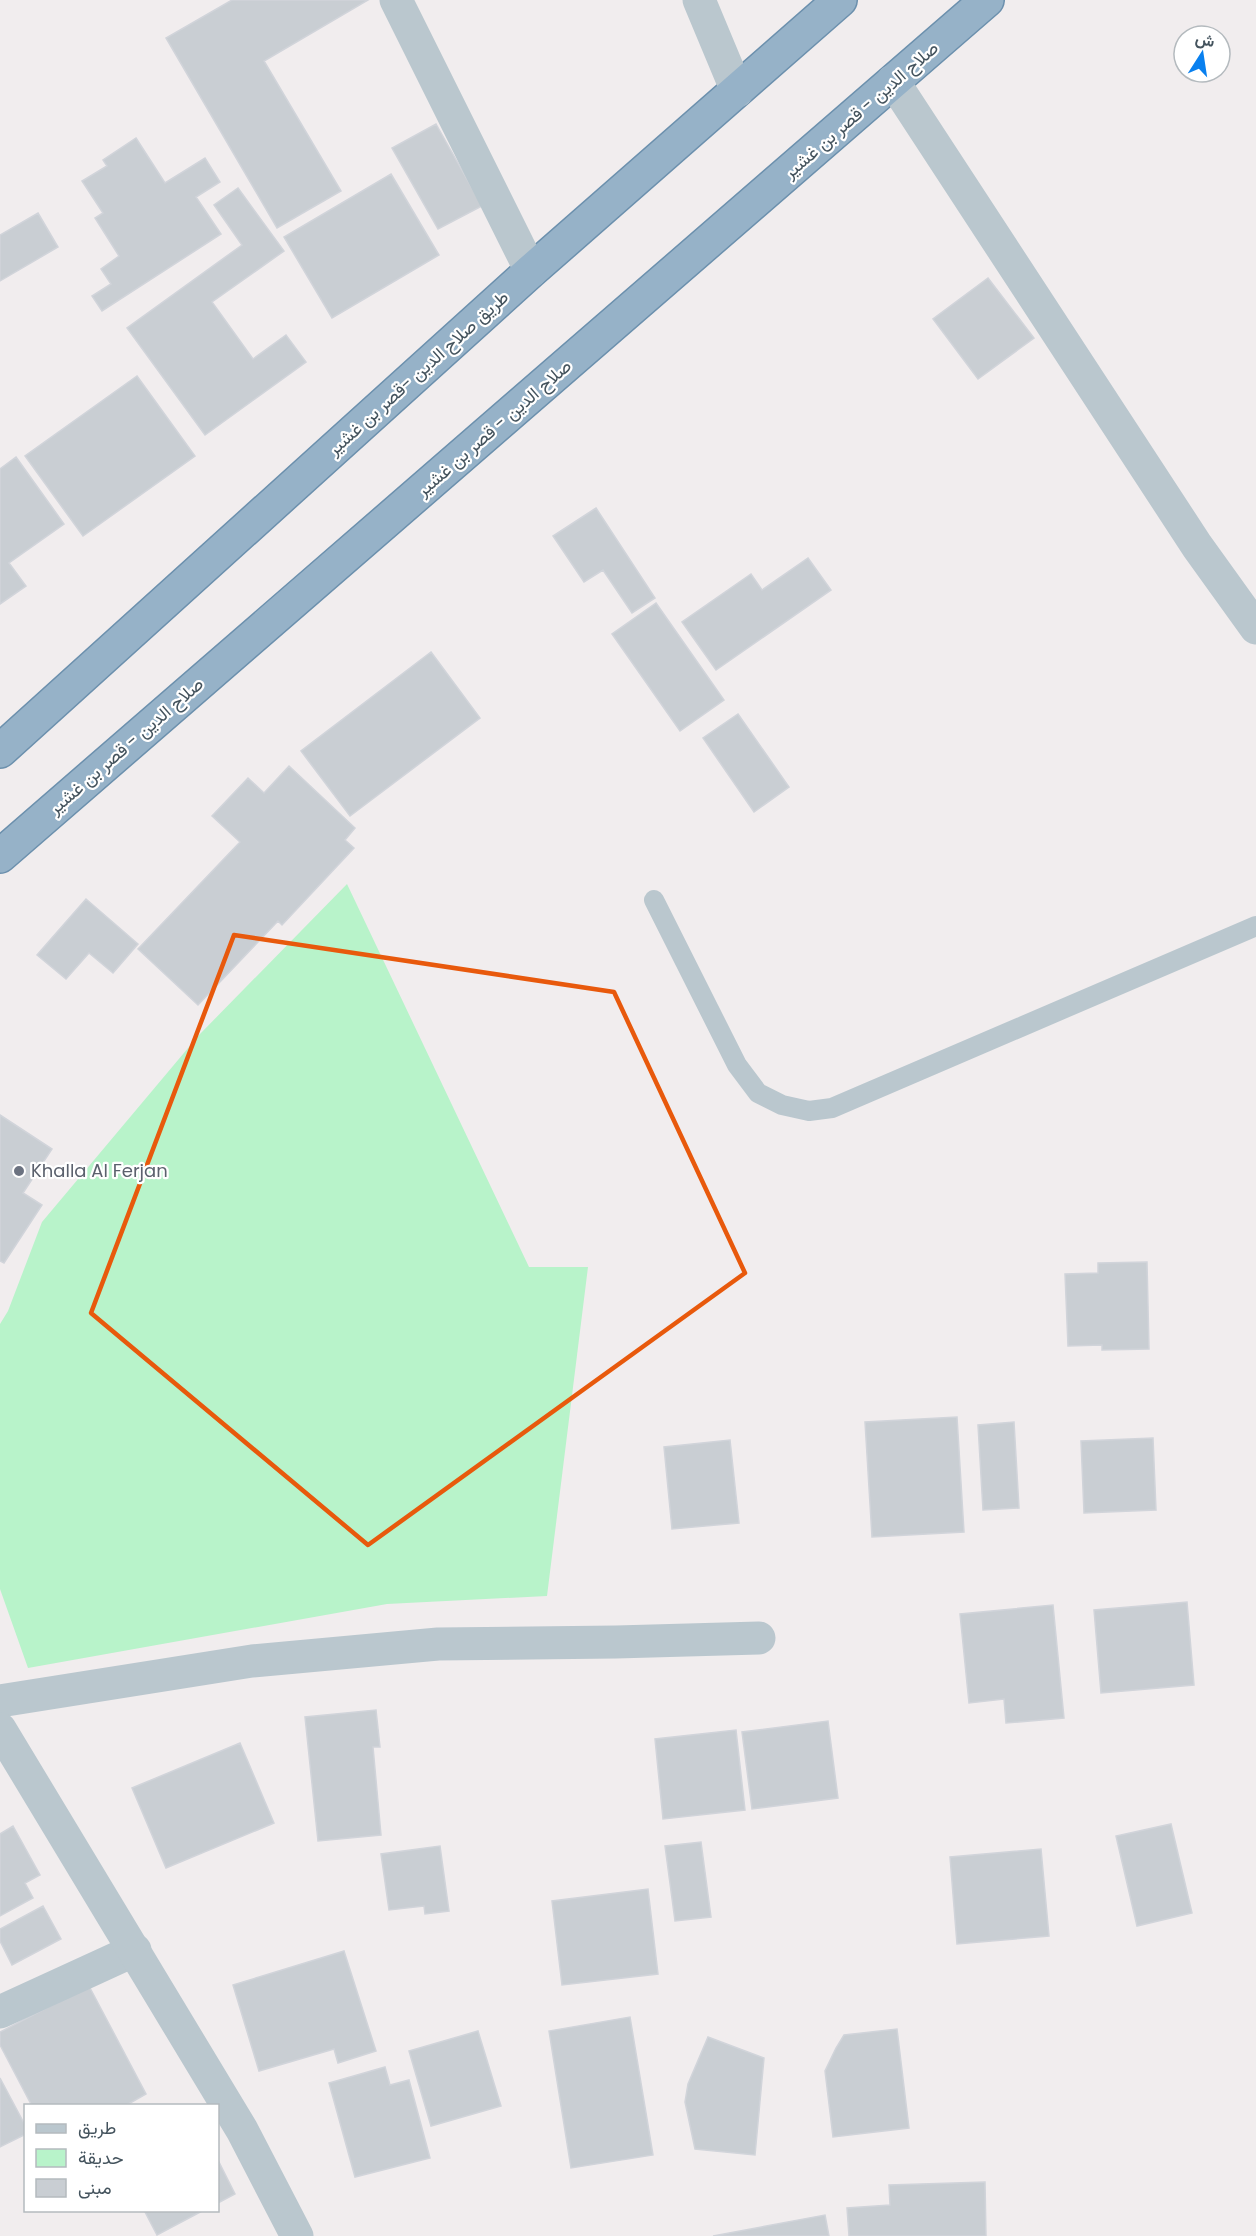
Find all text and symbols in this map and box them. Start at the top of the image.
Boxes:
north arrow [1172,24,1232,84]
text: ش [1193,27,1217,53]
street label: صلاح الدين - قصر بن غشير [777,35,943,185]
street label: طريق صلاح الدين -قصر بن غشير [321,284,514,461]
street label: صلاح الدين - قصر بن غشير [410,353,576,503]
street label: صلاح الدين - قصر بن غشير [42,671,208,821]
place label: Khalla Al Ferjan [31,1158,168,1183]
marker: Khalla Al Ferjan [12,1164,26,1178]
legend [24,2104,219,2212]
text: طريق [78,2115,116,2140]
text: حديقة [78,2145,124,2170]
text: مبنى [78,2175,112,2200]

